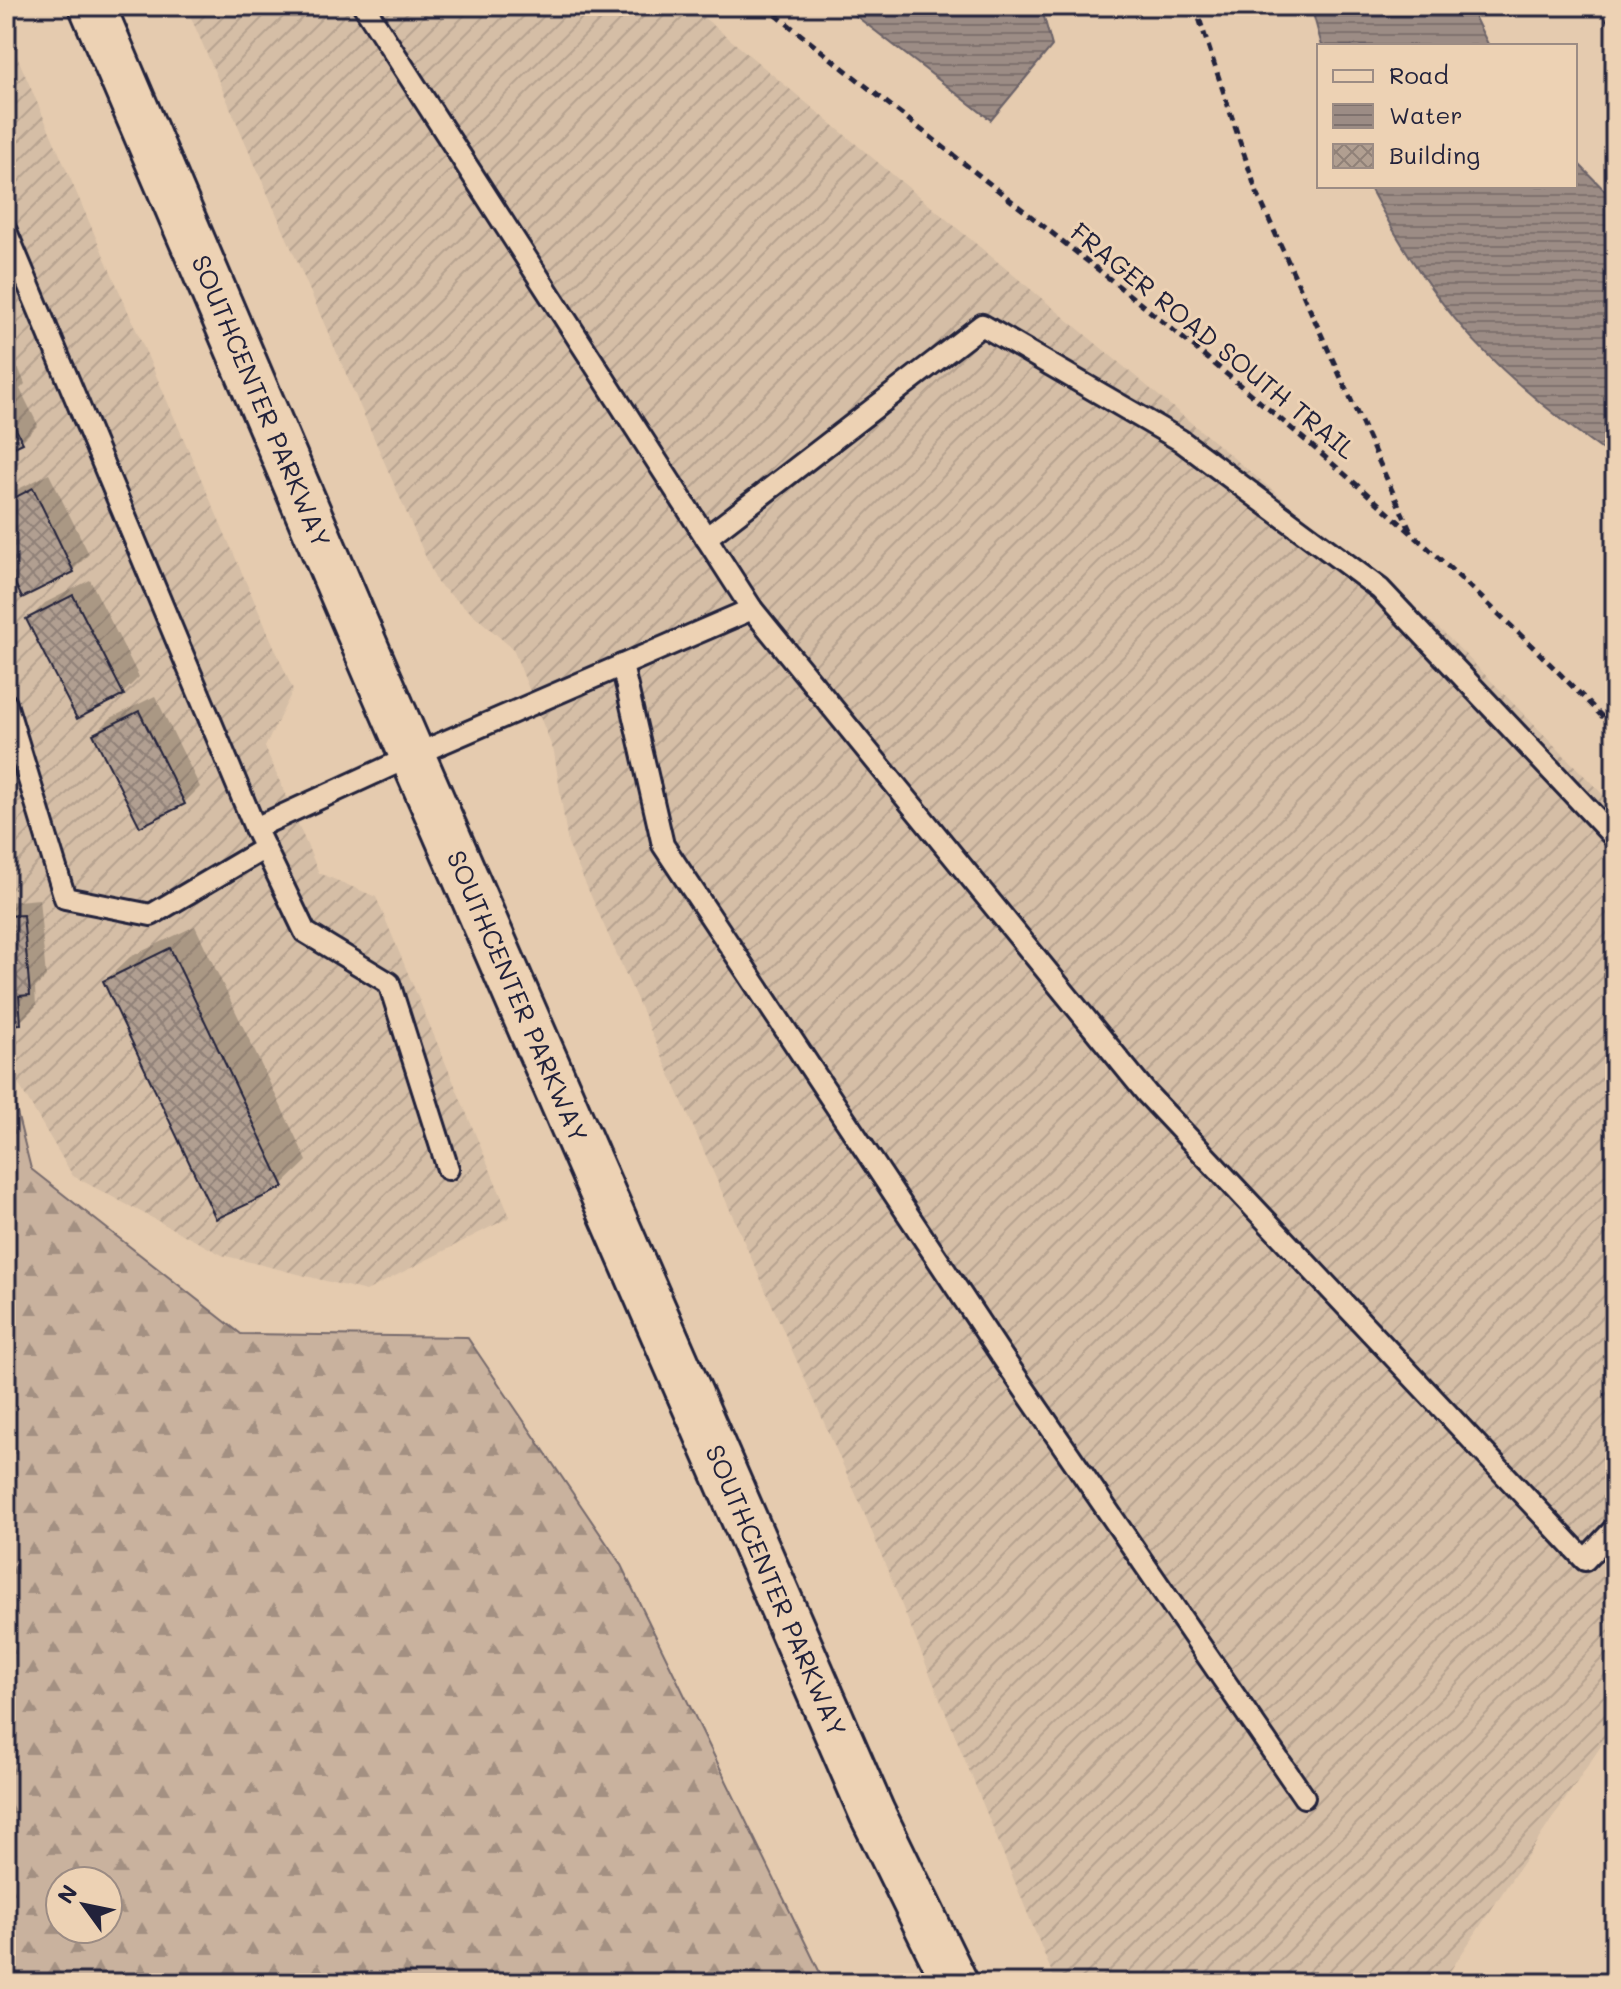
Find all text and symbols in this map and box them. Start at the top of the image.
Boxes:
legend [1317,44,1577,188]
text: Road [1389,59,1449,90]
text: Water [1389,99,1463,130]
text: Building [1389,139,1480,170]
street label: FRAGER ROAD SOUTH TRAIL [1064,214,1364,466]
street label: SOUTHCENTER PARKWAY [184,250,339,553]
street label: SOUTHCENTER PARKWAY [440,845,596,1147]
street label: SOUTHCENTER PARKWAY [698,1439,855,1742]
north arrow [44,1865,124,1945]
text: N [50,1879,84,1909]

